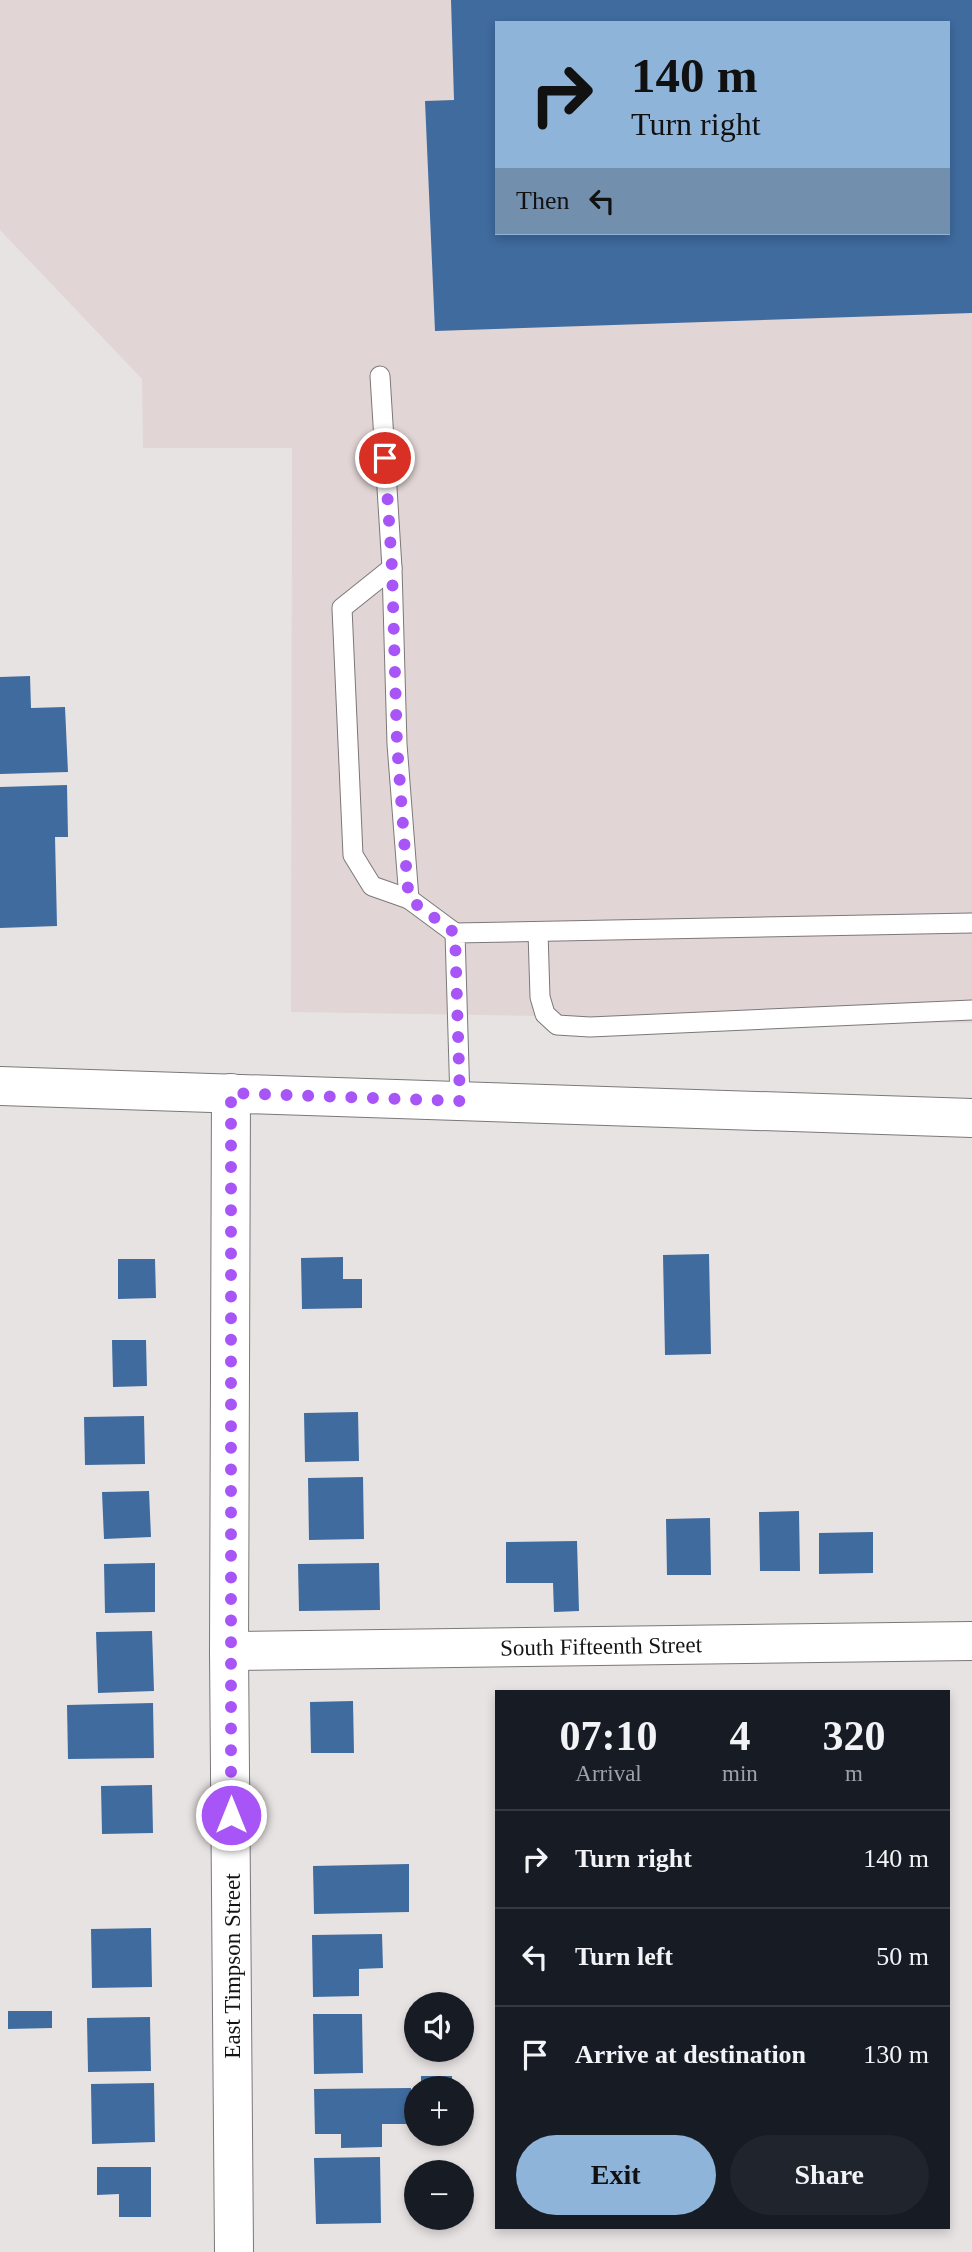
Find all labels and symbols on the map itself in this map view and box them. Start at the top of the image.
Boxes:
pin [355,428,415,488]
street label: South Fifteenth Street [500,1632,703,1661]
position arrow [194,1778,268,1852]
street label: East Timpson Street [220,1873,245,2059]

